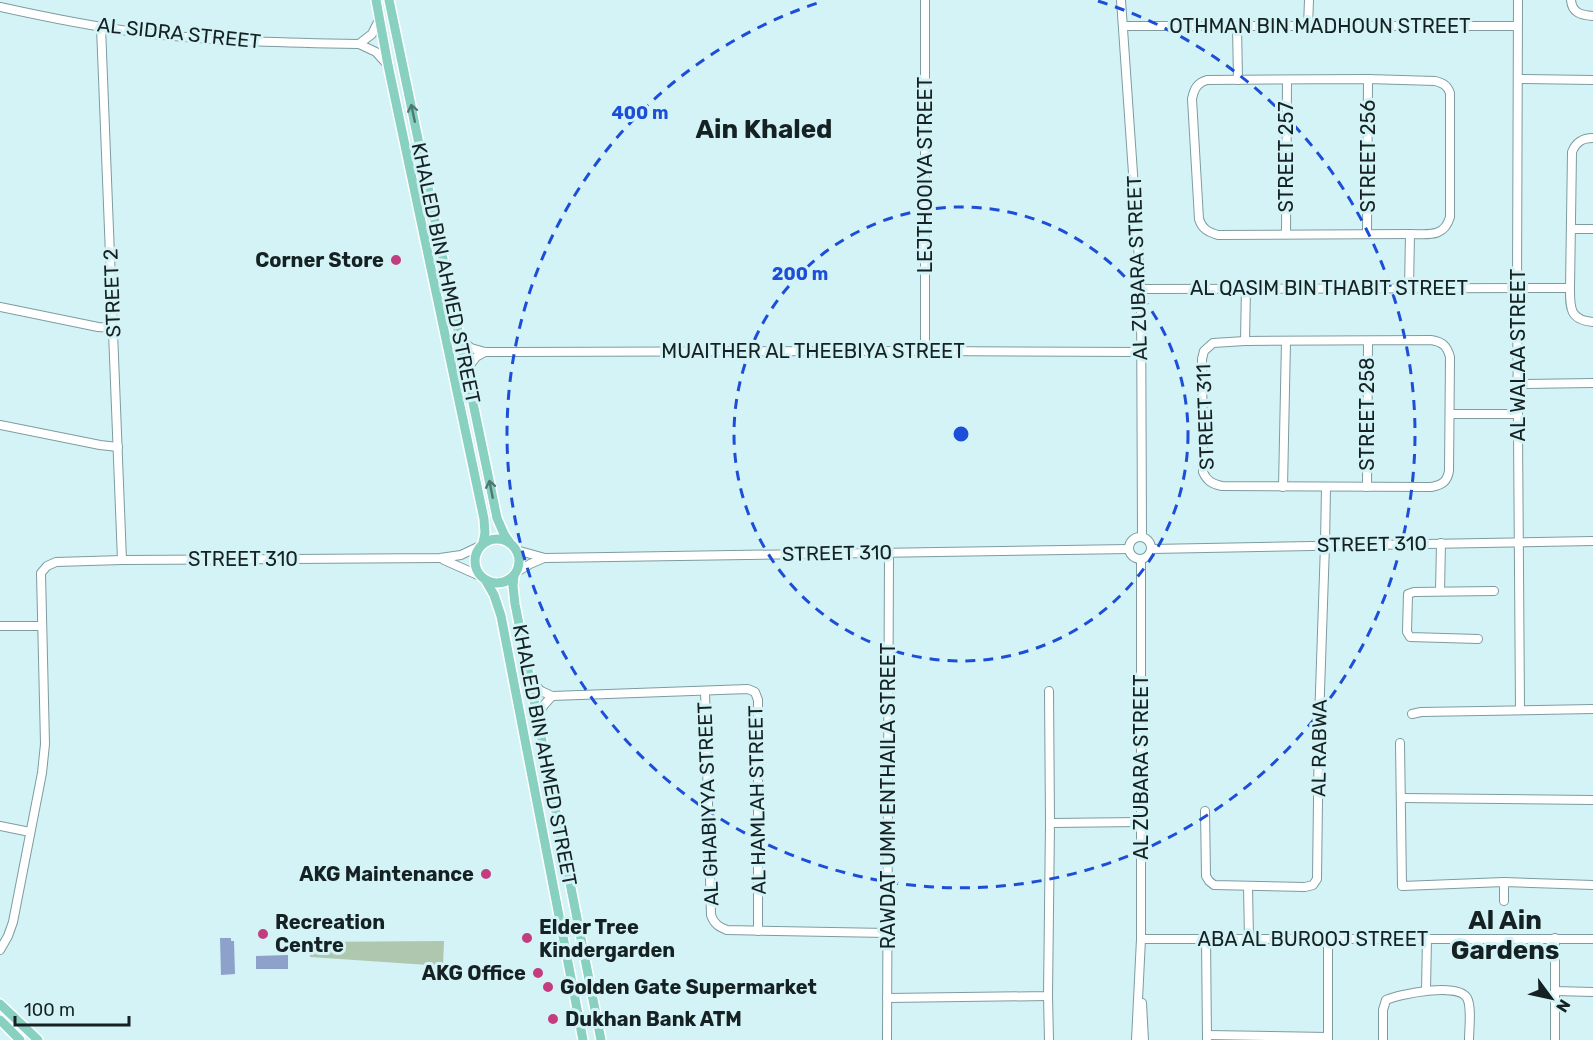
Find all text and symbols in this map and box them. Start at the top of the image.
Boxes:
street label: AL SIDRA STREET [96,12,262,54]
street label: OTHMAN BIN MADHOUN STREET [1169,14,1471,38]
street label: LEJTHOOIYA STREET [913,76,937,273]
street label: STREET 256 [1356,100,1380,212]
street label: STREET 257 [1274,101,1298,213]
text: 400 m [611,102,669,124]
one-way arrow [407,104,418,123]
district label: Ain Khaled [695,114,833,145]
street label: KHALED BIN AHMED STREET [407,140,485,406]
street label: AL ZUBARA STREET [1122,175,1152,361]
street label: STREET 2 [98,248,126,338]
place label: Corner Store [255,248,384,272]
marker: Corner Store [389,253,403,267]
text: 200 m [772,263,828,285]
street label: AL WALAA STREET [1506,268,1530,441]
street label: AL QASIM BIN THABIT STREET [1190,276,1468,300]
street label: MUAITHER AL THEEBIYA STREET [661,339,965,363]
street label: STREET 258 [1355,357,1379,471]
street label: STREET 311 [1191,364,1219,470]
centre of rings [951,424,971,444]
one-way arrow [485,480,496,499]
street label: STREET 310 [1317,531,1427,557]
street label: STREET 310 [782,540,892,566]
street label: STREET 310 [188,547,298,571]
street label: KHALED BIN AHMED STREET [508,622,582,888]
street label: RAWDAT UMM ENTHAILA STREET [876,642,900,949]
street label: AL ZUBARA STREET [1129,674,1153,860]
street label: AL RABWA [1306,699,1332,797]
street label: AL GHABIYYA STREET [692,701,724,906]
street label: AL HAMLAH STREET [743,705,771,895]
place label: AKG Maintenance [299,862,474,886]
marker: AKG Maintenance [479,867,493,881]
district label: Al Ain Gardens [1451,905,1559,966]
place label: Recreation Centre [275,910,385,957]
place label: Elder Tree Kindergarden [539,915,675,962]
marker: Recreation Centre [256,927,270,941]
street label: ABA AL BUROOJ STREET [1198,927,1429,951]
marker: Elder Tree Kindergarden [520,931,534,945]
place label: AKG Office [422,961,526,985]
marker: AKG Office [531,966,545,980]
north arrow [1521,968,1581,1028]
place label: Golden Gate Supermarket [560,975,817,999]
marker: Golden Gate Supermarket [541,980,555,994]
scale bar [15,989,129,1027]
text: N [1552,996,1574,1016]
text: 100 m [24,999,75,1021]
place label: Dukhan Bank ATM [565,1007,742,1031]
marker: Dukhan Bank ATM [546,1012,560,1026]

